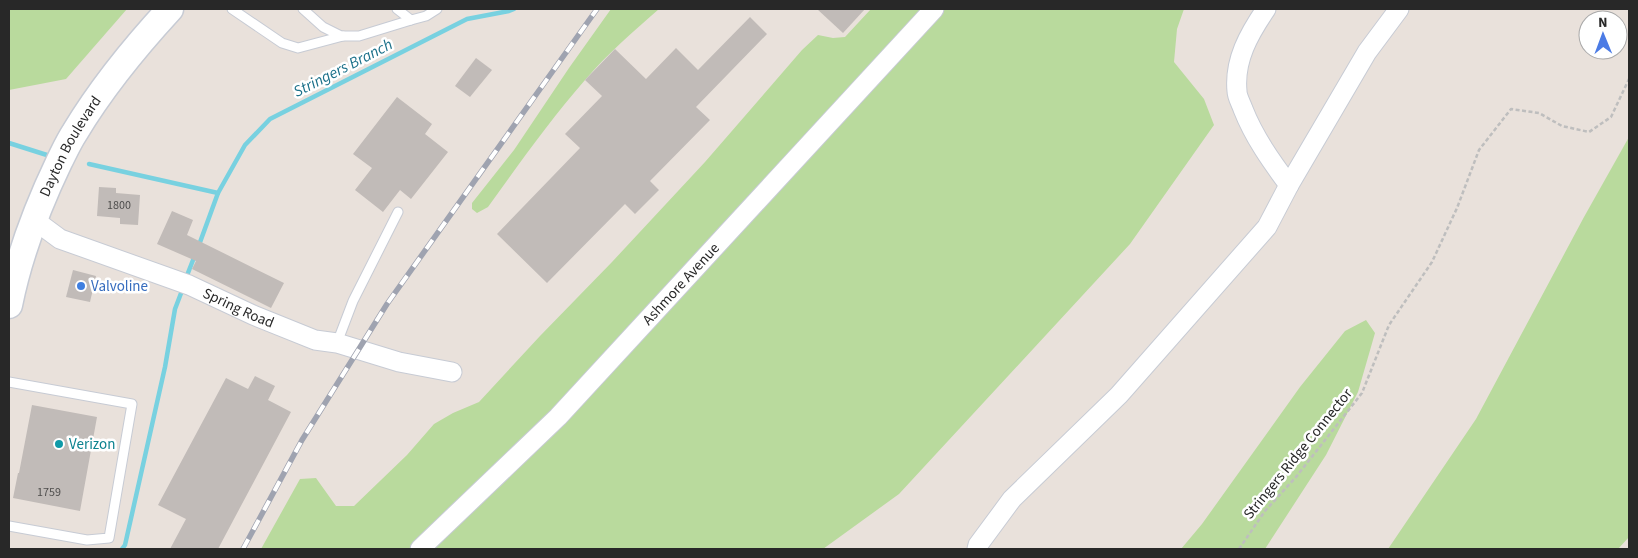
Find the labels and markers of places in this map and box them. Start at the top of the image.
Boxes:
place label: Valvoline [91,276,148,297]
marker: Valvoline [75,280,87,292]
place label: Verizon [69,434,115,455]
marker: Verizon [53,438,65,450]

